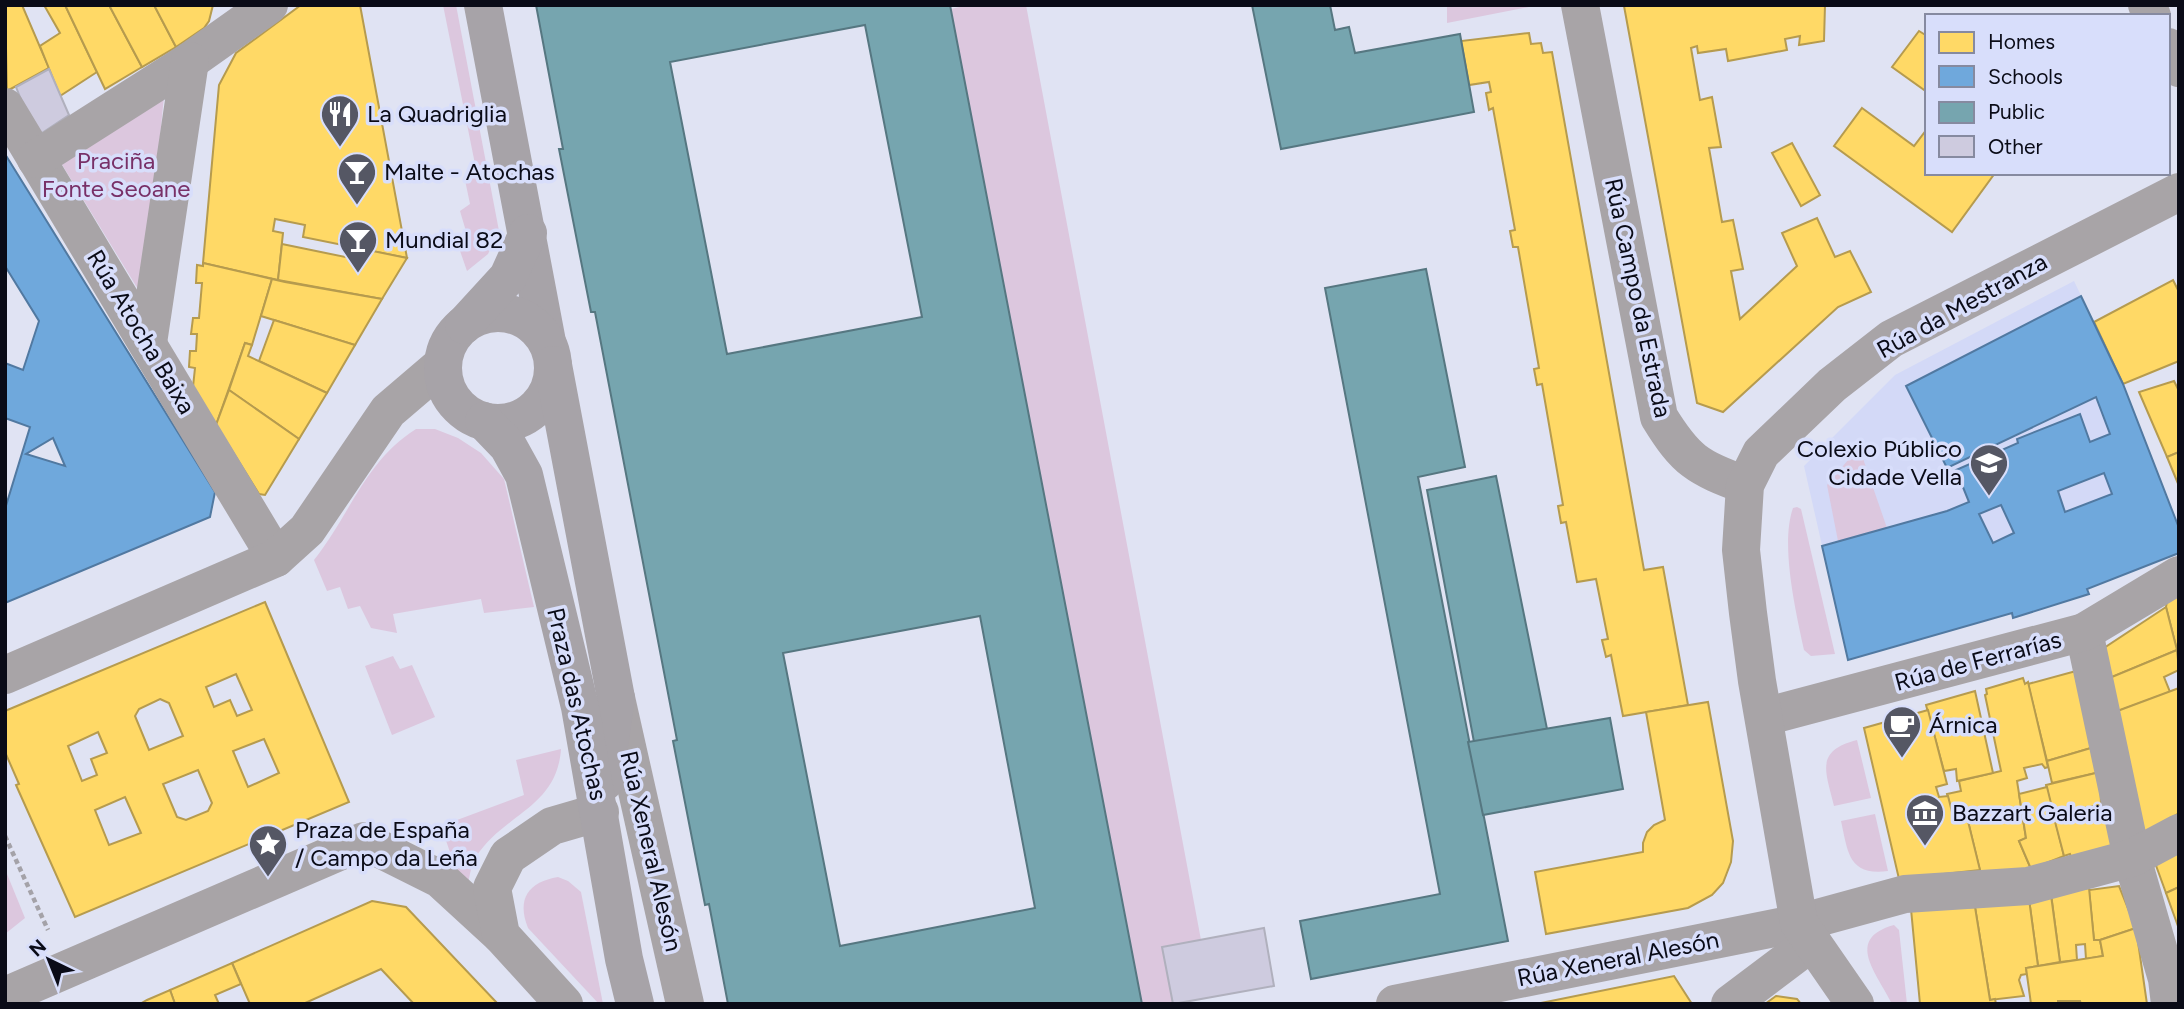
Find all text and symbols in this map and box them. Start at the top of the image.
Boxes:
legend [1925,14,2170,175]
text: Homes [1988,29,2055,54]
text: Schools [1988,64,2063,89]
restaurant icon: La Quadriglia [319,93,361,148]
place label: La Quadriglia [367,99,507,128]
text: Public [1988,99,2045,124]
text: Other [1988,134,2043,159]
park label: Praciña Fonte Seoane [42,146,190,203]
bar icon: Malte - Atochas [336,151,378,206]
place label: Malte - Atochas [384,157,555,186]
street label: Rúa Campo da Estrada [1599,176,1678,420]
bar icon: Mundial 82 [337,219,379,274]
place label: Mundial 82 [385,225,503,254]
street label: Rúa Atocha Baixa [81,244,202,419]
street label: Rúa da Mestranza [1872,247,2052,364]
place label: Colexio Público Cidade Vella [1797,434,1962,491]
school or university icon: Colexio Público Cidade Vella [1968,442,2010,497]
street label: Praza das Atochas [541,605,614,803]
street label: Rúa de Ferrarías [1891,624,2064,697]
cafe icon: Árnica [1881,704,1923,759]
place label: Árnica [1929,710,1998,739]
street label: Rúa Xeneral Alesón [614,748,689,954]
museum icon: Bazzart Galeria [1904,792,1946,847]
place label: Bazzart Galeria [1952,798,2113,827]
place label: Praza de España / Campo da Leña [295,815,478,872]
place icon: Praza de España / Campo da Leña [247,823,289,878]
north arrow [14,925,84,995]
street label: Rúa Xeneral Alesón [1514,925,1721,992]
text: N [25,935,51,961]

